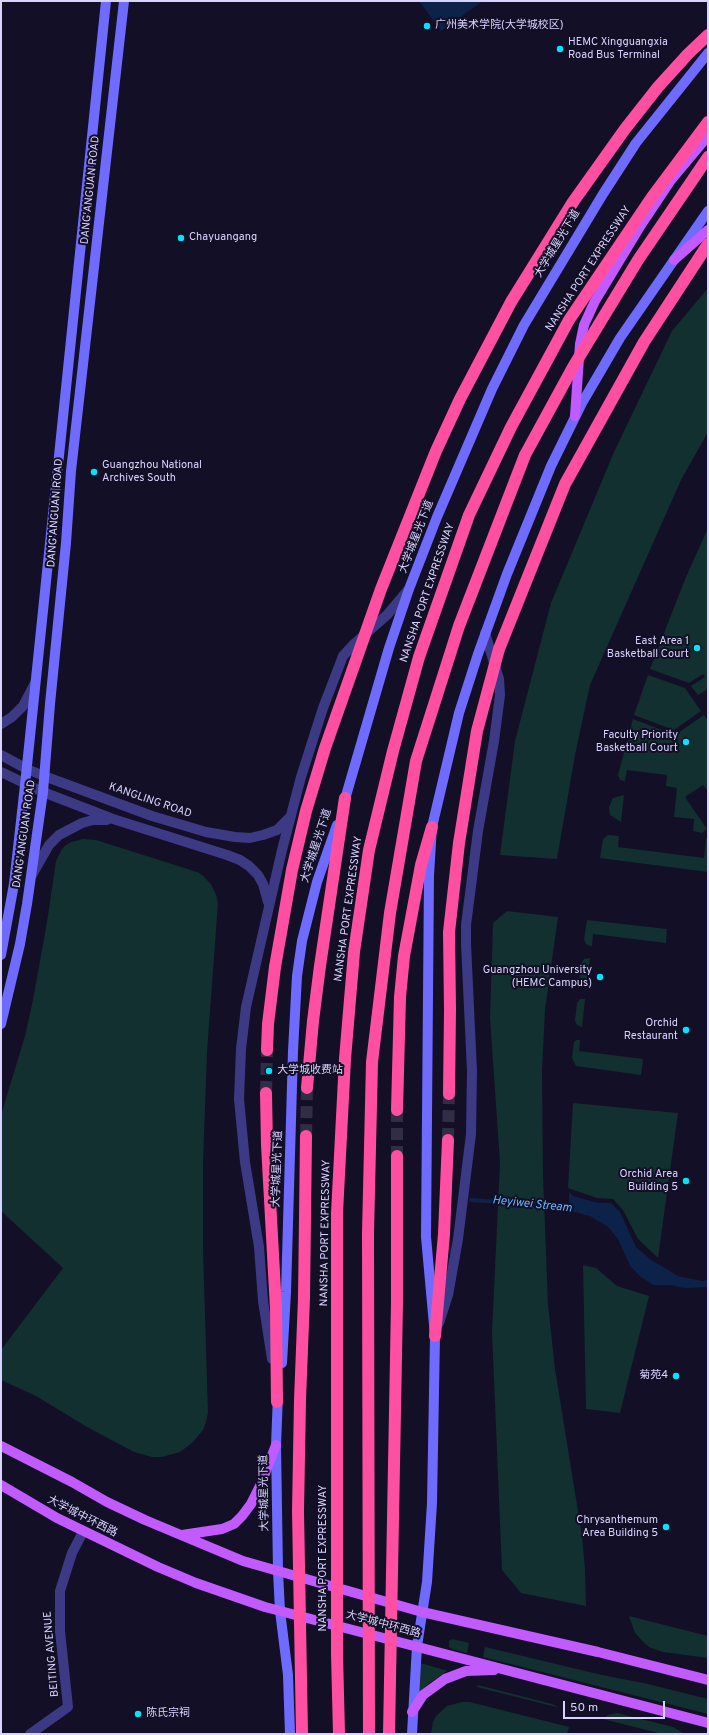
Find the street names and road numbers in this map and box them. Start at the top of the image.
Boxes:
street label: DANG'ANGUAN ROAD [79,135,103,245]
street label: NANSHA PORT EXPRESSWAY [543,204,635,334]
street label: 大学城星光下道 [533,208,583,280]
street label: DANG'ANGUAN ROAD [46,458,66,568]
street label: 大学城星光下道 [397,499,437,575]
street label: NANSHA PORT EXPRESSWAY [398,521,458,665]
street label: DANG'ANGUAN ROAD [11,779,39,889]
street label: KANGLING ROAD [107,781,193,821]
street label: 大学城星光下道 [299,807,335,885]
street label: NANSHA PORT EXPRESSWAY [332,835,366,983]
street label: 大学城星光下道 [270,1130,286,1208]
street label: NANSHA PORT EXPRESSWAY [318,1160,334,1306]
street label: 大学城星光下道 [258,1454,272,1532]
street label: NANSHA PORT EXPRESSWAY [317,1485,331,1631]
street label: 大学城中环西路 [45,1494,119,1540]
street label: 大学城中环西路 [344,1609,422,1641]
street label: BEITING AVENUE [42,1611,62,1697]

